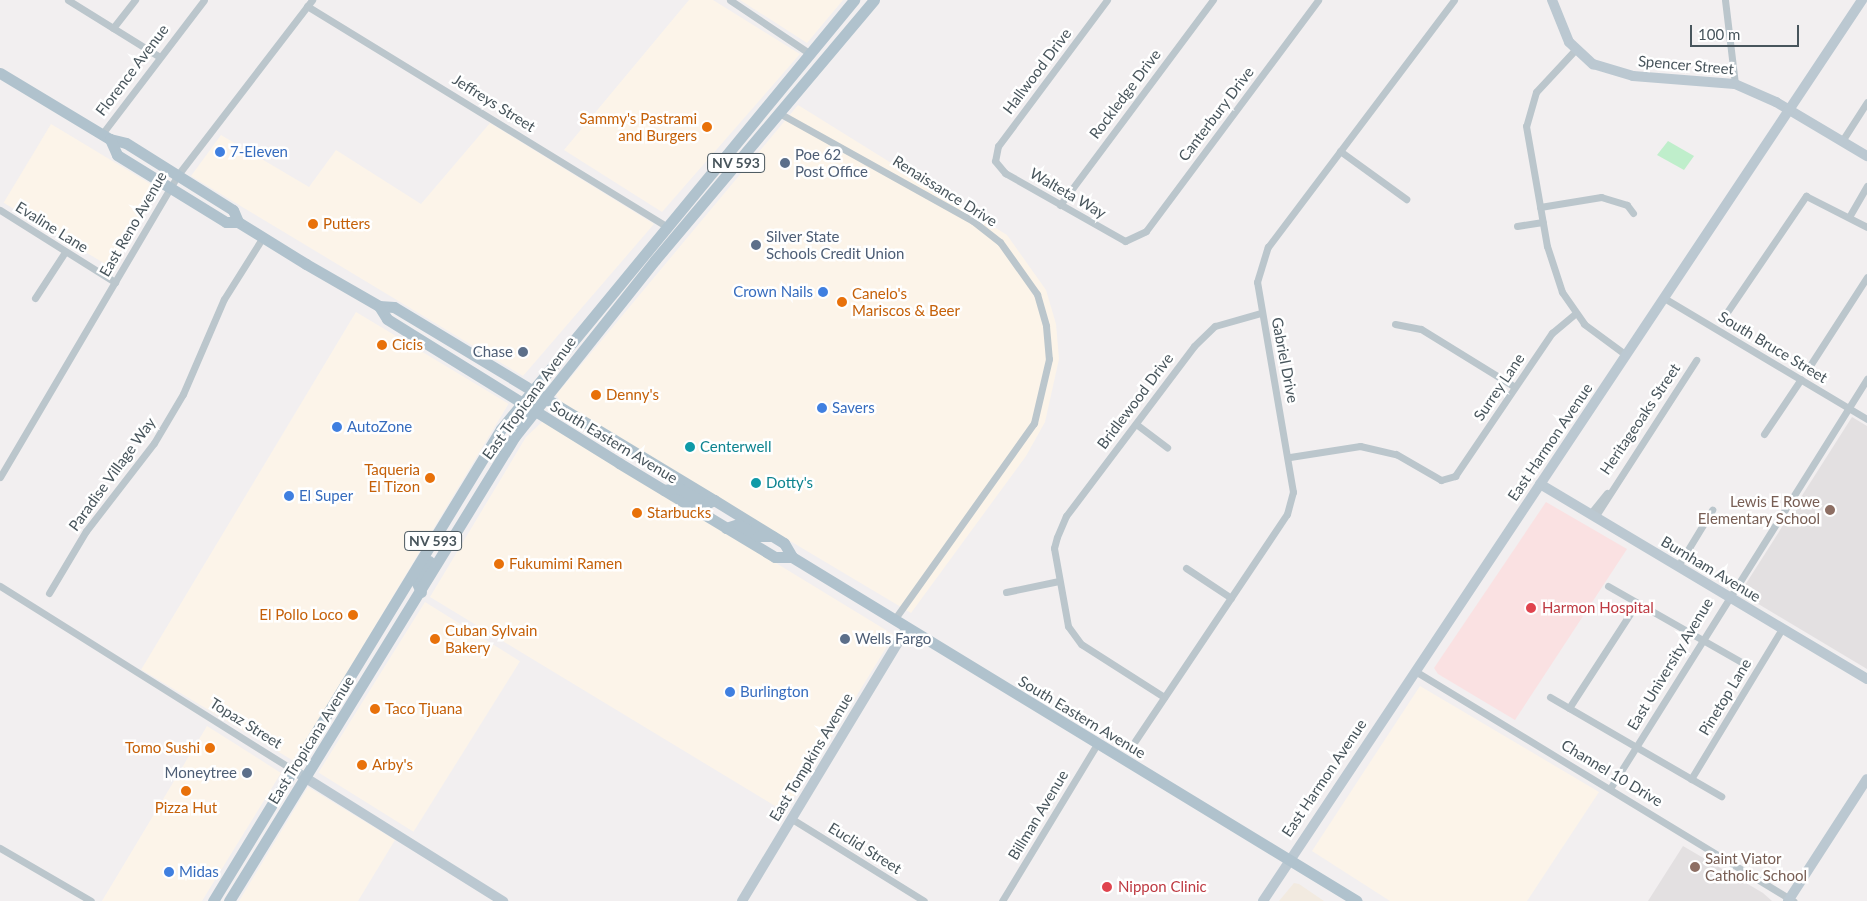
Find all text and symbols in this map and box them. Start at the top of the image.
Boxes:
scale bar [1692,15,1801,47]
street label: Florence Avenue [92,21,172,119]
street label: Hallwood Drive [999,25,1075,117]
text: 100 m [1698,25,1740,43]
street label: Rockledge Drive [1086,46,1164,142]
street label: Spencer Street [1637,52,1735,78]
street label: Canterbury Drive [1175,63,1257,165]
street label: Jeffreys Street [449,70,539,136]
place label: Sammy's Pastrami and Burgers [579,109,697,144]
marker: Sammy's Pastrami and Burgers [701,121,713,133]
place label: 7-Eleven [230,143,288,161]
place label: Poe 62 Post Office [795,145,868,180]
marker: 7-Eleven [214,146,226,158]
road number: NV 593 [706,152,766,174]
street label: Renaissance Drive [890,152,1000,230]
marker: Poe 62 Post Office [779,157,791,169]
street label: Walteta Way [1027,164,1109,222]
street label: East Reno Avenue [95,168,171,280]
street label: Evaline Lane [12,198,92,256]
place label: Putters [323,215,370,233]
marker: Putters [307,218,319,230]
place label: Silver State Schools Credit Union [766,227,904,262]
marker: Silver State Schools Credit Union [750,239,762,251]
place label: Crown Nails [733,283,813,301]
place label: Canelo's Mariscos & Beer [852,284,960,319]
marker: Crown Nails [817,286,829,298]
marker: Canelo's Mariscos & Beer [836,296,848,308]
street label: South Bruce Street [1715,307,1831,387]
street label: Gabriel Drive [1268,316,1302,404]
street label: East Tropicana Avenue [478,333,580,463]
place label: Cicis [392,336,423,354]
marker: Cicis [376,339,388,351]
place label: Chase [473,343,513,361]
marker: Chase [517,346,529,358]
street label: Bridlewood Drive [1093,350,1177,452]
street label: Surrey Lane [1470,350,1528,424]
street label: Heritageoaks Street [1596,360,1684,478]
street label: East Harmon Avenue [1504,380,1596,504]
place label: Denny's [606,386,659,404]
marker: Denny's [590,389,602,401]
street label: South Eastern Avenue [547,397,681,487]
place label: Savers [832,399,875,417]
marker: Savers [816,402,828,414]
street label: Paradise Village Way [65,413,159,535]
place label: AutoZone [347,418,412,436]
marker: AutoZone [331,421,343,433]
place label: Centerwell [700,438,771,456]
marker: Centerwell [684,441,696,453]
place label: Taqueria El Tizon [364,460,420,495]
marker: Taqueria El Tizon [424,472,436,484]
place label: Dotty's [766,474,813,492]
marker: Dotty's [750,477,762,489]
place label: El Super [299,487,353,505]
marker: El Super [283,490,295,502]
place label: Lewis E Rowe Elementary School [1697,492,1820,527]
place label: Starbucks [647,504,711,522]
marker: Lewis E Rowe Elementary School [1824,504,1836,516]
marker: Starbucks [631,507,643,519]
road number: NV 593 [403,530,463,552]
street label: Burnham Avenue [1658,532,1764,606]
place label: Fukumimi Ramen [509,555,622,573]
marker: Fukumimi Ramen [493,558,505,570]
street label: East University Avenue [1623,594,1717,734]
place label: Harmon Hospital [1542,599,1654,617]
marker: Harmon Hospital [1524,601,1538,615]
place label: El Pollo Loco [259,606,343,624]
marker: El Pollo Loco [347,609,359,621]
place label: Cuban Sylvain Bakery [445,621,537,656]
place label: Wells Fargo [855,630,931,648]
marker: Cuban Sylvain Bakery [429,633,441,645]
marker: Wells Fargo [839,633,851,645]
street label: Pinetop Lane [1695,655,1755,739]
street label: East Tropicana Avenue [264,672,358,808]
street label: South Eastern Avenue [1015,672,1149,762]
place label: Burlington [740,683,809,701]
marker: Burlington [724,686,736,698]
street label: East Tompkins Avenue [765,689,857,825]
street label: Topaz Street [207,694,285,752]
place label: Taco Tjuana [385,700,463,718]
marker: Taco Tjuana [369,703,381,715]
street label: East Harmon Avenue [1278,716,1370,840]
street label: Channel 10 Drive [1558,736,1666,810]
place label: Tomo Sushi [125,739,200,757]
marker: Tomo Sushi [204,742,216,754]
place label: Arby's [372,756,413,774]
marker: Arby's [356,759,368,771]
place label: Moneytree [165,764,237,782]
marker: Moneytree [241,767,253,779]
street label: Billman Avenue [1004,767,1072,863]
marker: Pizza Hut [180,785,192,797]
place label: Pizza Hut [155,799,217,817]
street label: Euclid Street [825,818,905,878]
place label: Saint Viator Catholic School [1705,849,1807,884]
marker: Saint Viator Catholic School [1689,861,1701,873]
place label: Midas [179,863,219,881]
marker: Midas [163,866,175,878]
place label: Nippon Clinic [1118,878,1207,896]
marker: Nippon Clinic [1100,880,1114,894]

